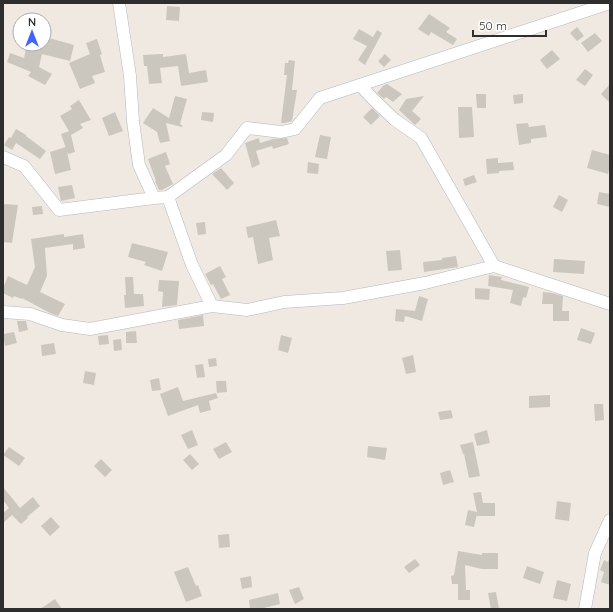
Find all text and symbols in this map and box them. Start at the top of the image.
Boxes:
north arrow [12,12,52,52]
scale bar [473,12,546,38]
text: N [28,15,36,29]
text: 50 m [479,18,507,33]

